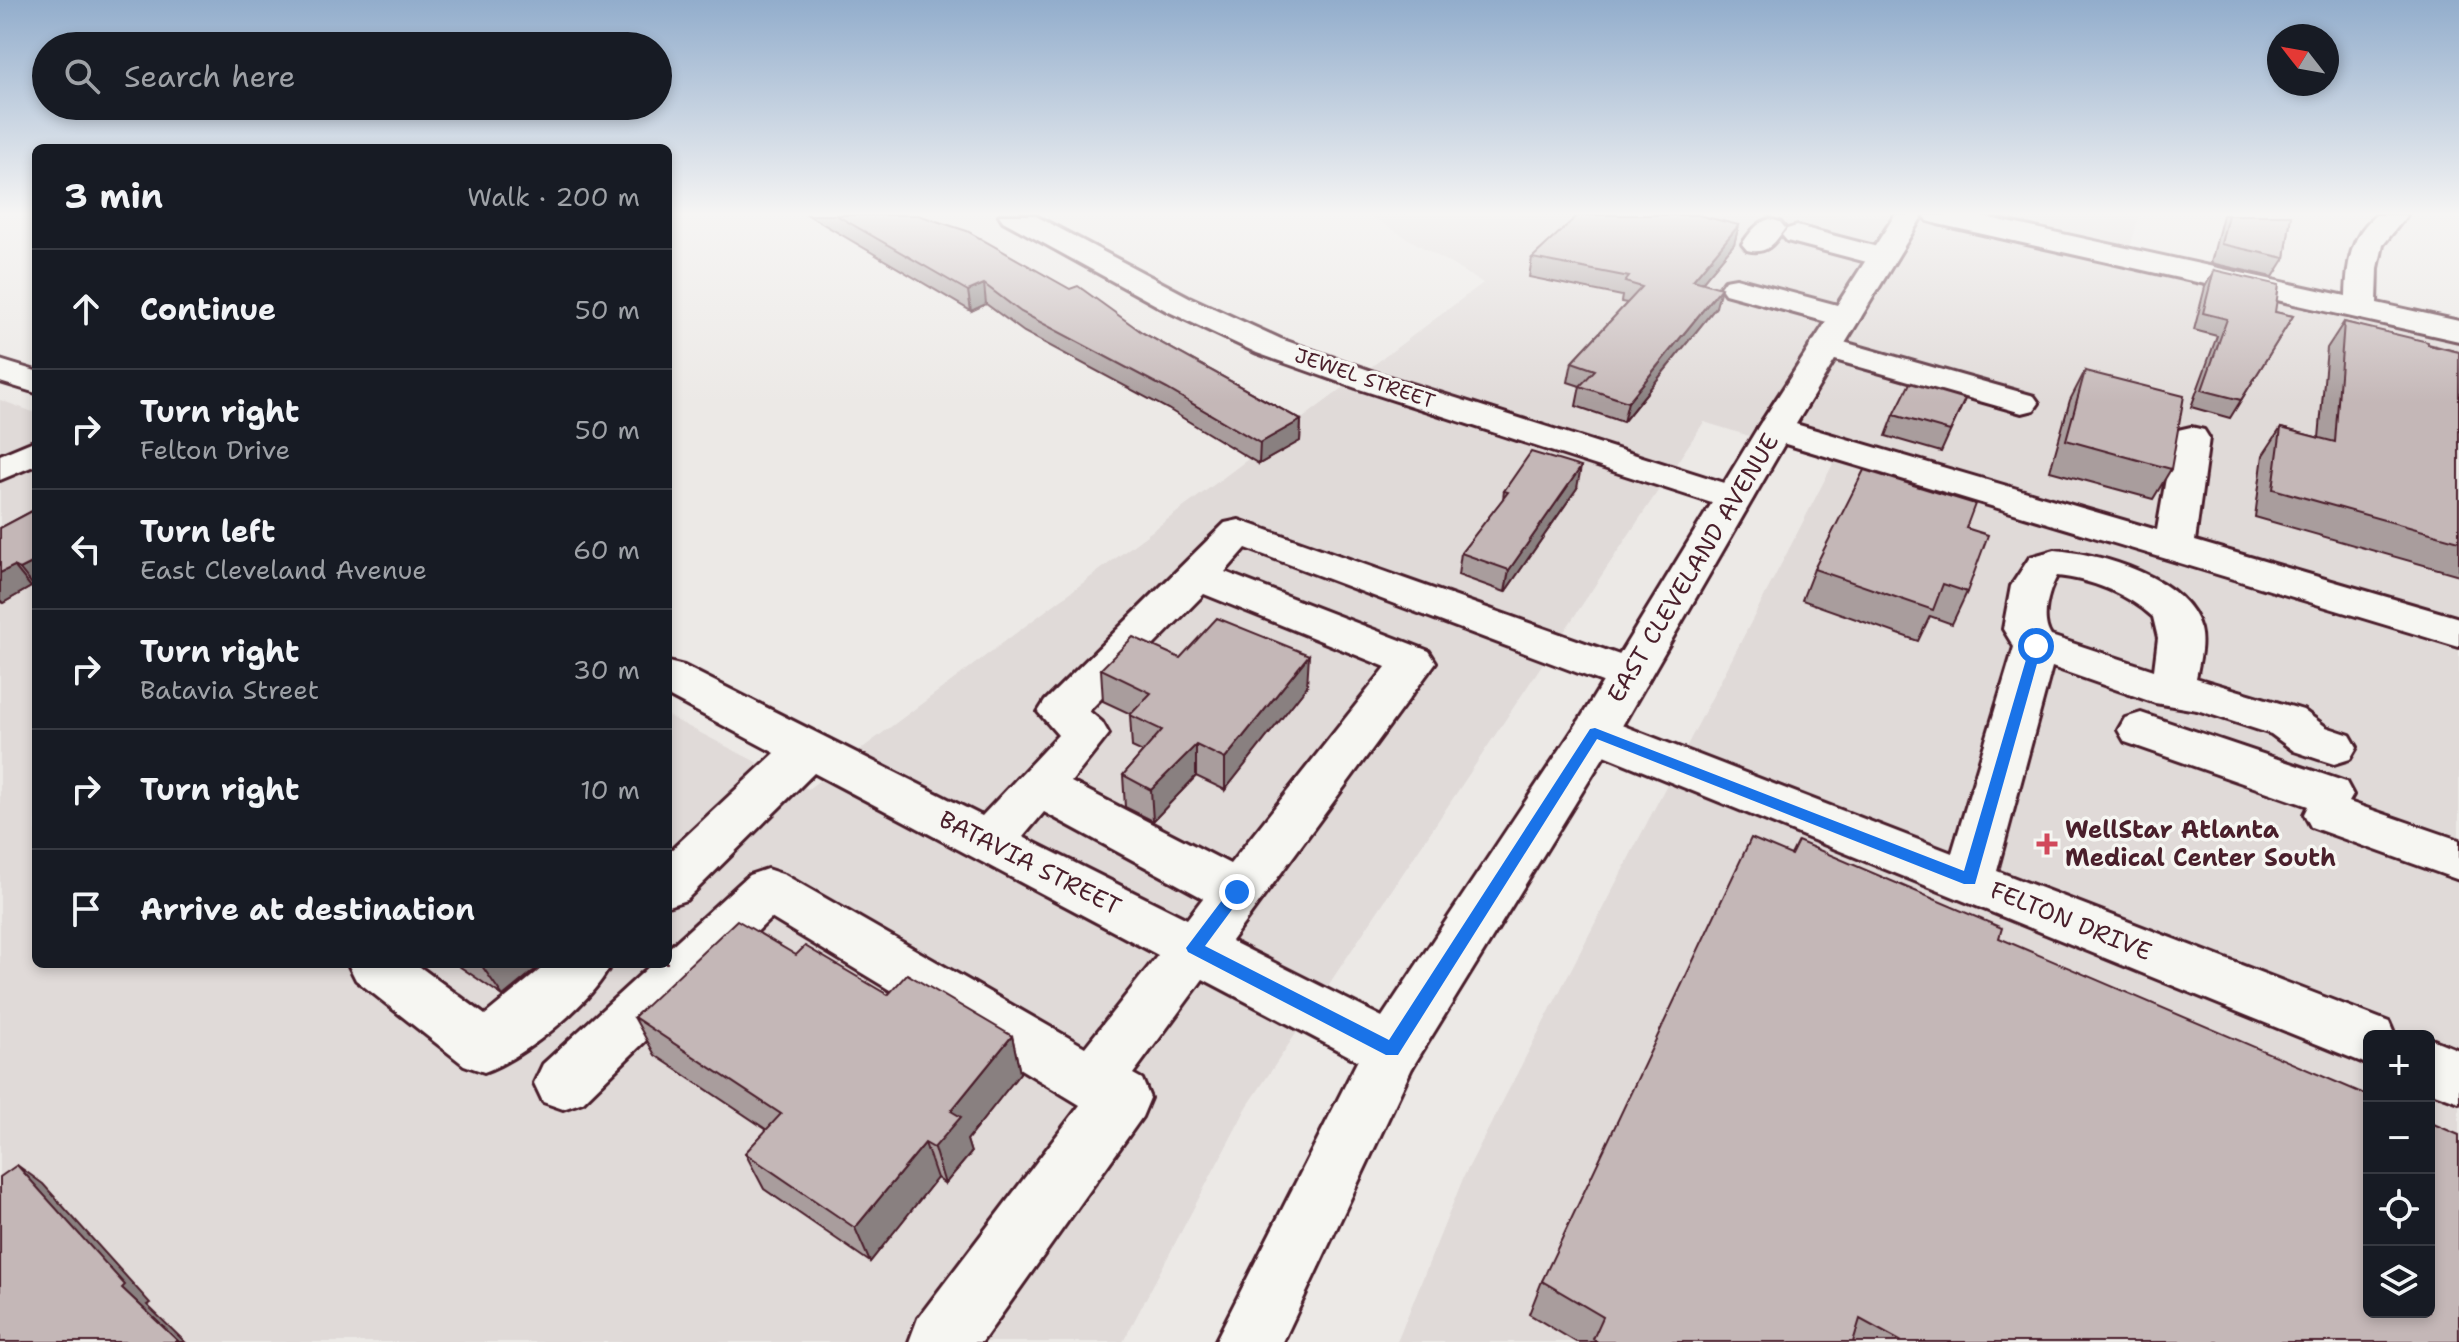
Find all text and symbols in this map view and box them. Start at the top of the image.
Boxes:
north arrow [2267,24,2339,96]
search box [32,32,672,120]
icon: search [60,54,104,98]
text: Search here [124,56,295,97]
text: 3 min [64,173,163,219]
text: Walk · 200 m [467,179,640,214]
icon: ahead [64,287,108,331]
text: Continue [140,289,276,330]
text: 50 m [575,292,640,327]
street label: JEWEL STREET [1291,342,1439,414]
text: Turn right [140,391,299,432]
icon: right [64,407,108,451]
text: 50 m [575,412,640,447]
street label: EAST CLEVELAND AVENUE [1600,428,1786,708]
text: Felton Drive [140,432,290,467]
text: Turn left [140,511,275,552]
icon: left [64,527,108,571]
text: 60 m [573,532,640,567]
text: East Cleveland Avenue [140,552,427,587]
route start [2018,628,2054,664]
text: Turn right [140,631,299,672]
icon: right [64,647,108,691]
text: 30 m [573,652,640,687]
text: Batavia Street [140,672,319,707]
icon: right [64,767,108,811]
text: Turn right [140,769,299,810]
text: 10 m [580,772,640,807]
street label: BATAVIA STREET [934,803,1127,923]
place label: WellStar Atlanta Medical Center South [2065,814,2336,874]
marker: WellStar Atlanta Medical Center South [2036,833,2058,855]
route end [1219,874,1255,910]
street label: FELTON DRIVE [1986,874,2156,968]
icon: arrive [64,887,108,931]
text: Arrive at destination [140,889,475,930]
map controls [2363,1030,2435,1318]
button: + [2363,1030,2435,1102]
button: − [2363,1102,2435,1174]
button: locate [2363,1174,2435,1246]
button: layers [2363,1246,2435,1318]

